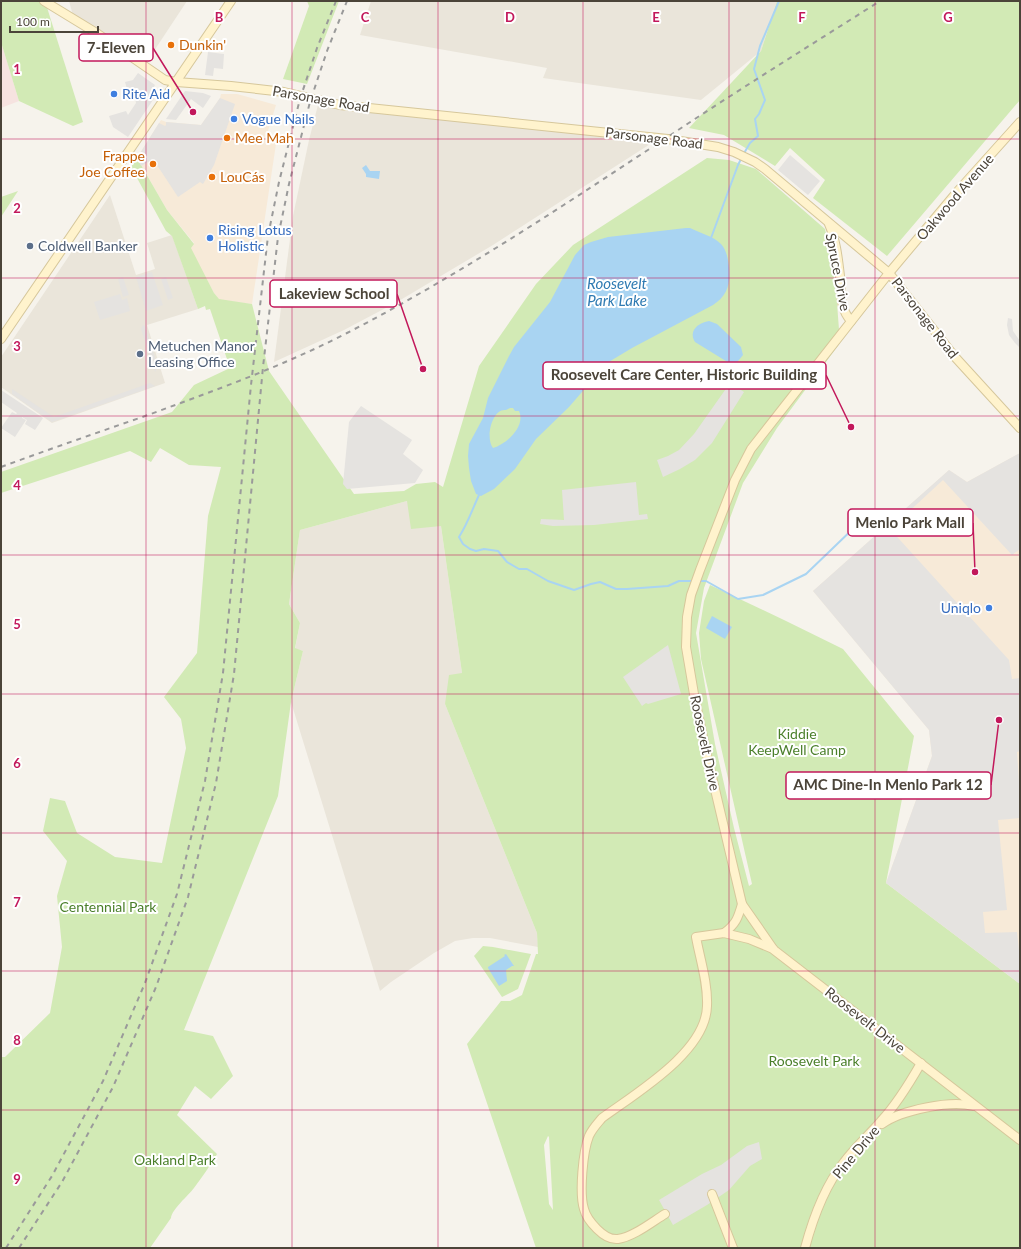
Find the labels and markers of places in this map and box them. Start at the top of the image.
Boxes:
callout: 7-Eleven [79,34,153,61]
place label: Dunkin' [179,36,226,53]
marker: Dunkin' [166,40,176,50]
place label: Rite Aid [122,85,170,102]
marker: Rite Aid [109,89,119,99]
place label: Vogue Nails [242,110,315,127]
marker: Vogue Nails [229,114,239,124]
place label: Mee Mah [235,129,294,146]
marker: Mee Mah [222,133,232,143]
place label: Frappe Joe Coffee [80,147,145,180]
marker: Frappe Joe Coffee [148,159,158,169]
place label: LouCás [220,168,265,185]
marker: LouCás [207,172,217,182]
place label: Rising Lotus Holistic [218,221,292,254]
marker: Rising Lotus Holistic [205,233,215,243]
place label: Coldwell Banker [38,237,138,254]
marker: Coldwell Banker [25,241,35,251]
callout: Lakeview School [270,280,397,307]
place label: Metuchen Manor Leasing Office [148,337,255,370]
marker: Metuchen Manor Leasing Office [135,349,145,359]
callout: Roosevelt Care Center, Historic Building [543,362,826,389]
callout: Menlo Park Mall [848,509,973,536]
place label: Uniqlo [941,599,981,616]
marker: Uniqlo [984,603,994,613]
callout: AMC Dine-In Menlo Park 12 [786,772,991,799]

